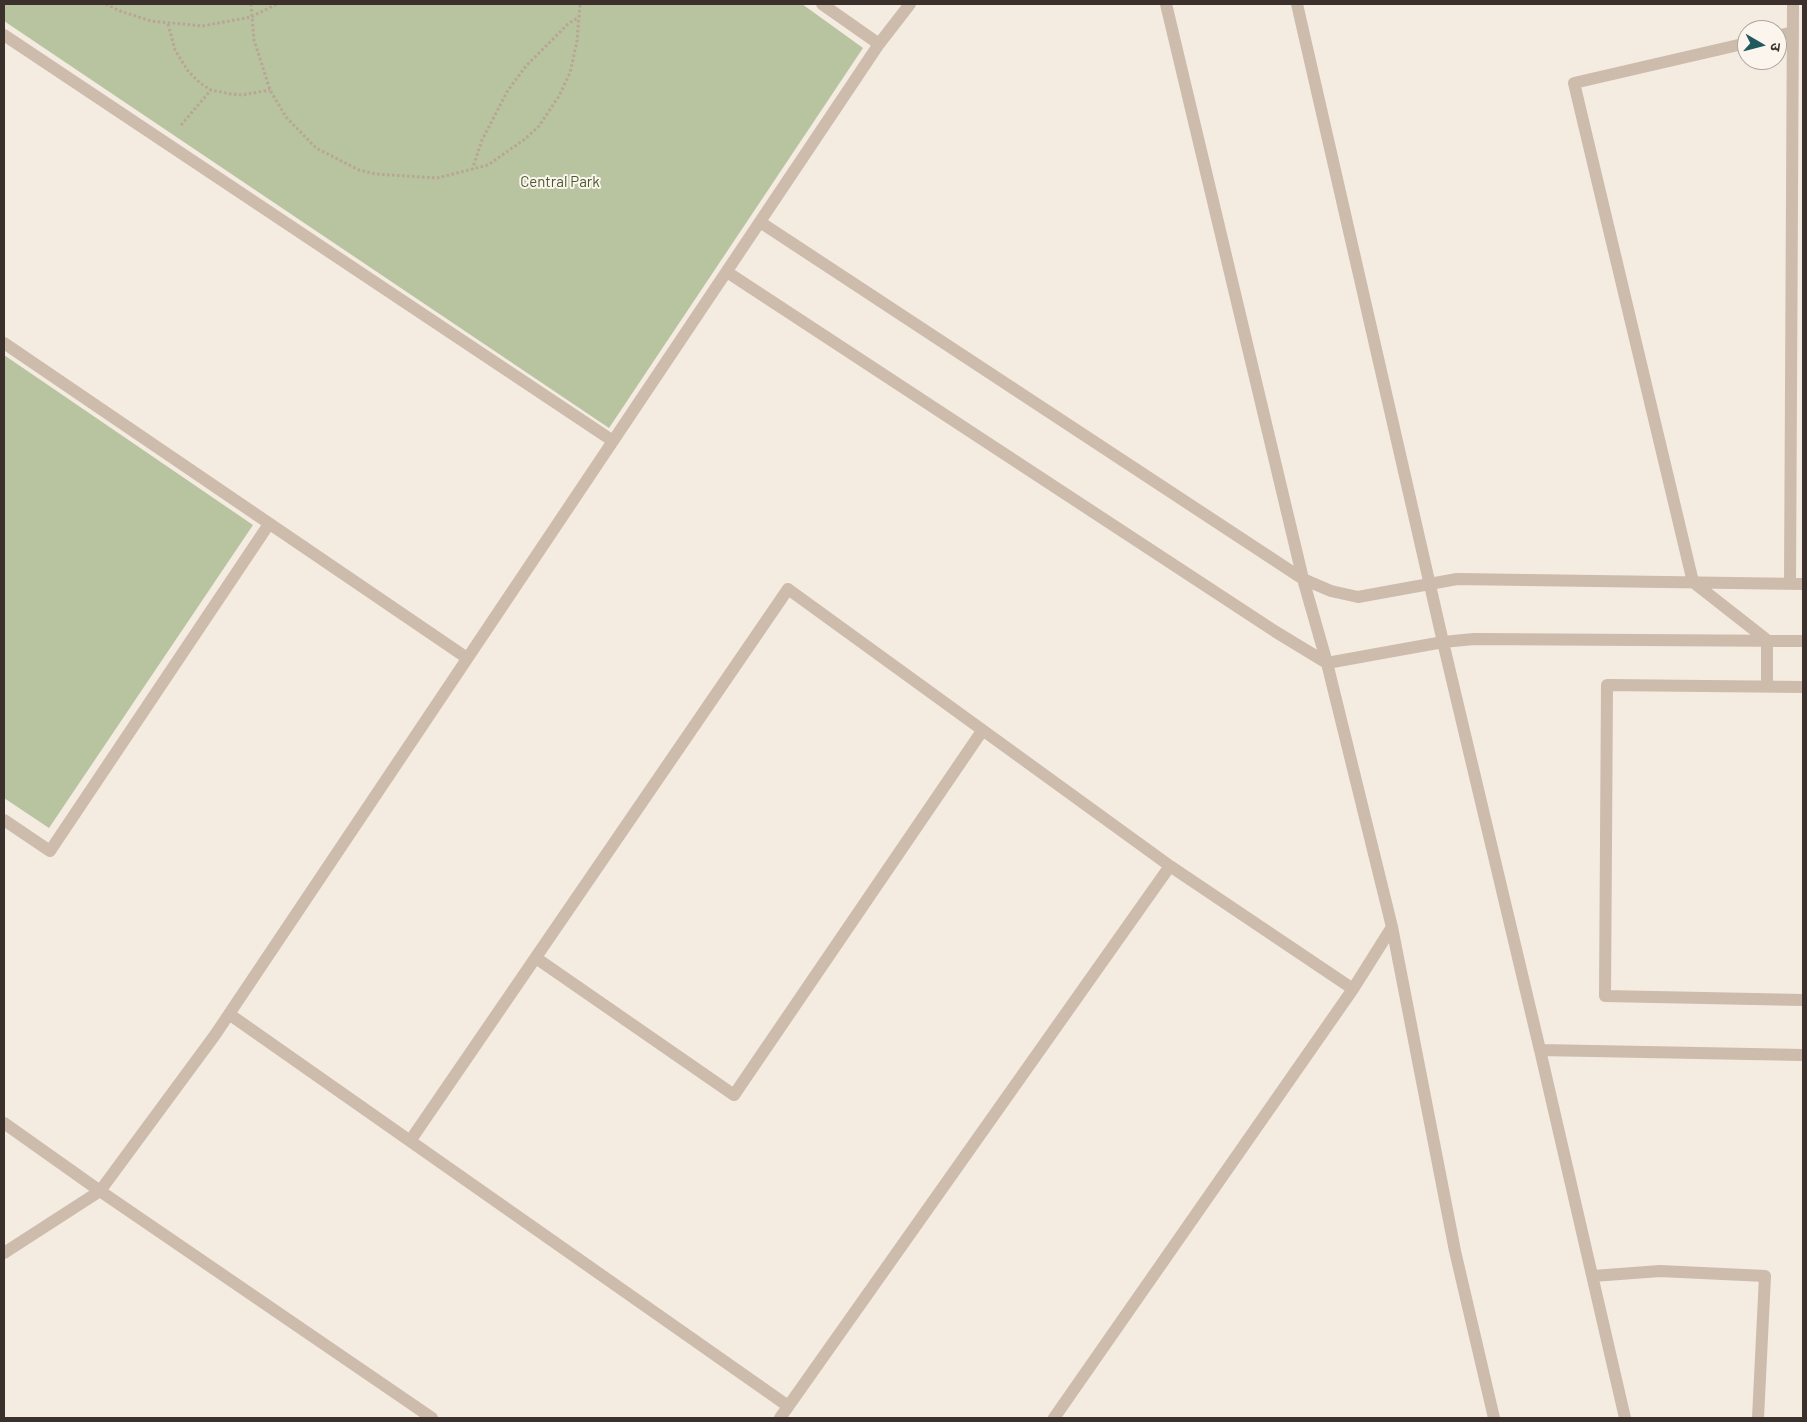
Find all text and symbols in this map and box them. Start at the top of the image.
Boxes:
north arrow [1737,20,1787,70]
text: उ [1767,42,1785,52]
park label: Central Park [520,173,600,191]

